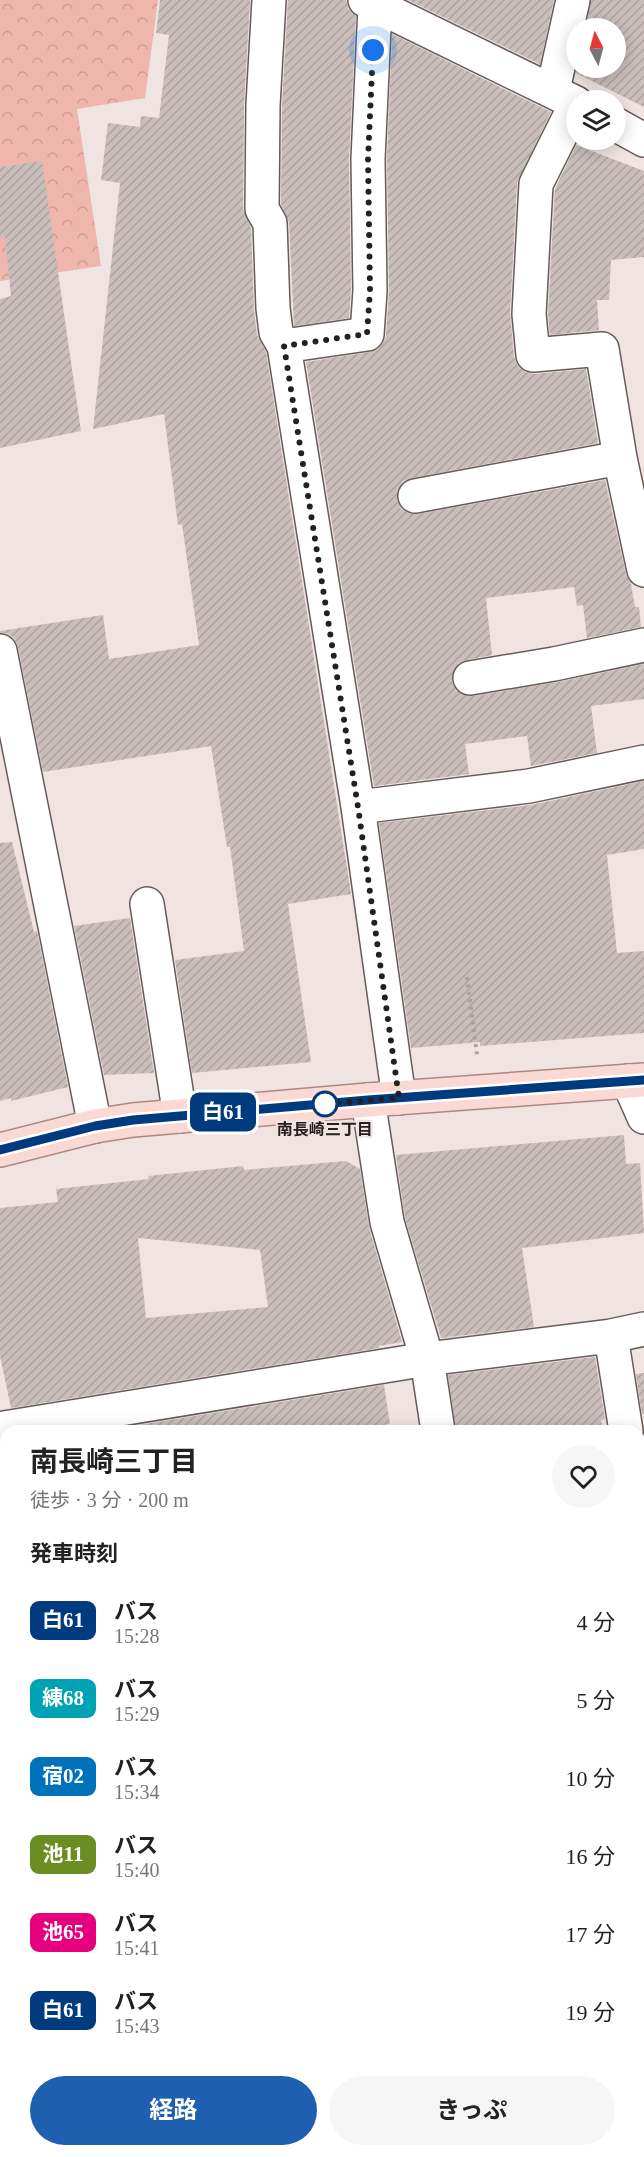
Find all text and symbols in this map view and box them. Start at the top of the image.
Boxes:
north arrow [566,18,626,78]
map controls [566,18,626,150]
your location [358,35,388,65]
button: layers [566,90,626,150]
marker: 南長崎三丁目 [312,1091,338,1117]
line badge: 白61 [188,1092,258,1132]
text: 白61 [202,1100,244,1124]
place label: 南長崎三丁目 [277,1121,373,1138]
button: heart [552,1445,615,1508]
text: 南長崎三丁目 [30,1446,198,1477]
text: 徒歩 · 3 分 · 200 m [30,1489,189,1511]
text: 発車時刻 [30,1541,118,1566]
text: バス [114,1599,158,1624]
text: 白61 [42,1608,84,1632]
text: 4 分 [576,1610,615,1635]
text: 15:28 [114,1625,160,1647]
text: バス [114,1677,158,1702]
text: 練68 [42,1686,84,1710]
text: 5 分 [576,1688,615,1713]
text: 15:29 [114,1703,160,1725]
text: バス [114,1755,158,1780]
text: 宿02 [42,1764,84,1788]
text: 10 分 [565,1766,615,1791]
text: 15:34 [114,1781,160,1803]
text: バス [114,1833,158,1858]
text: 池11 [43,1842,83,1866]
text: 16 分 [565,1844,615,1869]
text: 15:40 [114,1859,160,1881]
text: バス [114,1911,158,1936]
text: 池65 [42,1920,84,1944]
text: 17 分 [565,1922,615,1947]
text: 15:41 [114,1937,160,1959]
text: バス [114,1989,158,2014]
text: 白61 [42,1998,84,2022]
text: 19 分 [565,2000,615,2025]
text: 15:43 [114,2015,160,2037]
button: 経路 [30,2076,317,2145]
button: きっぷ [329,2076,615,2145]

